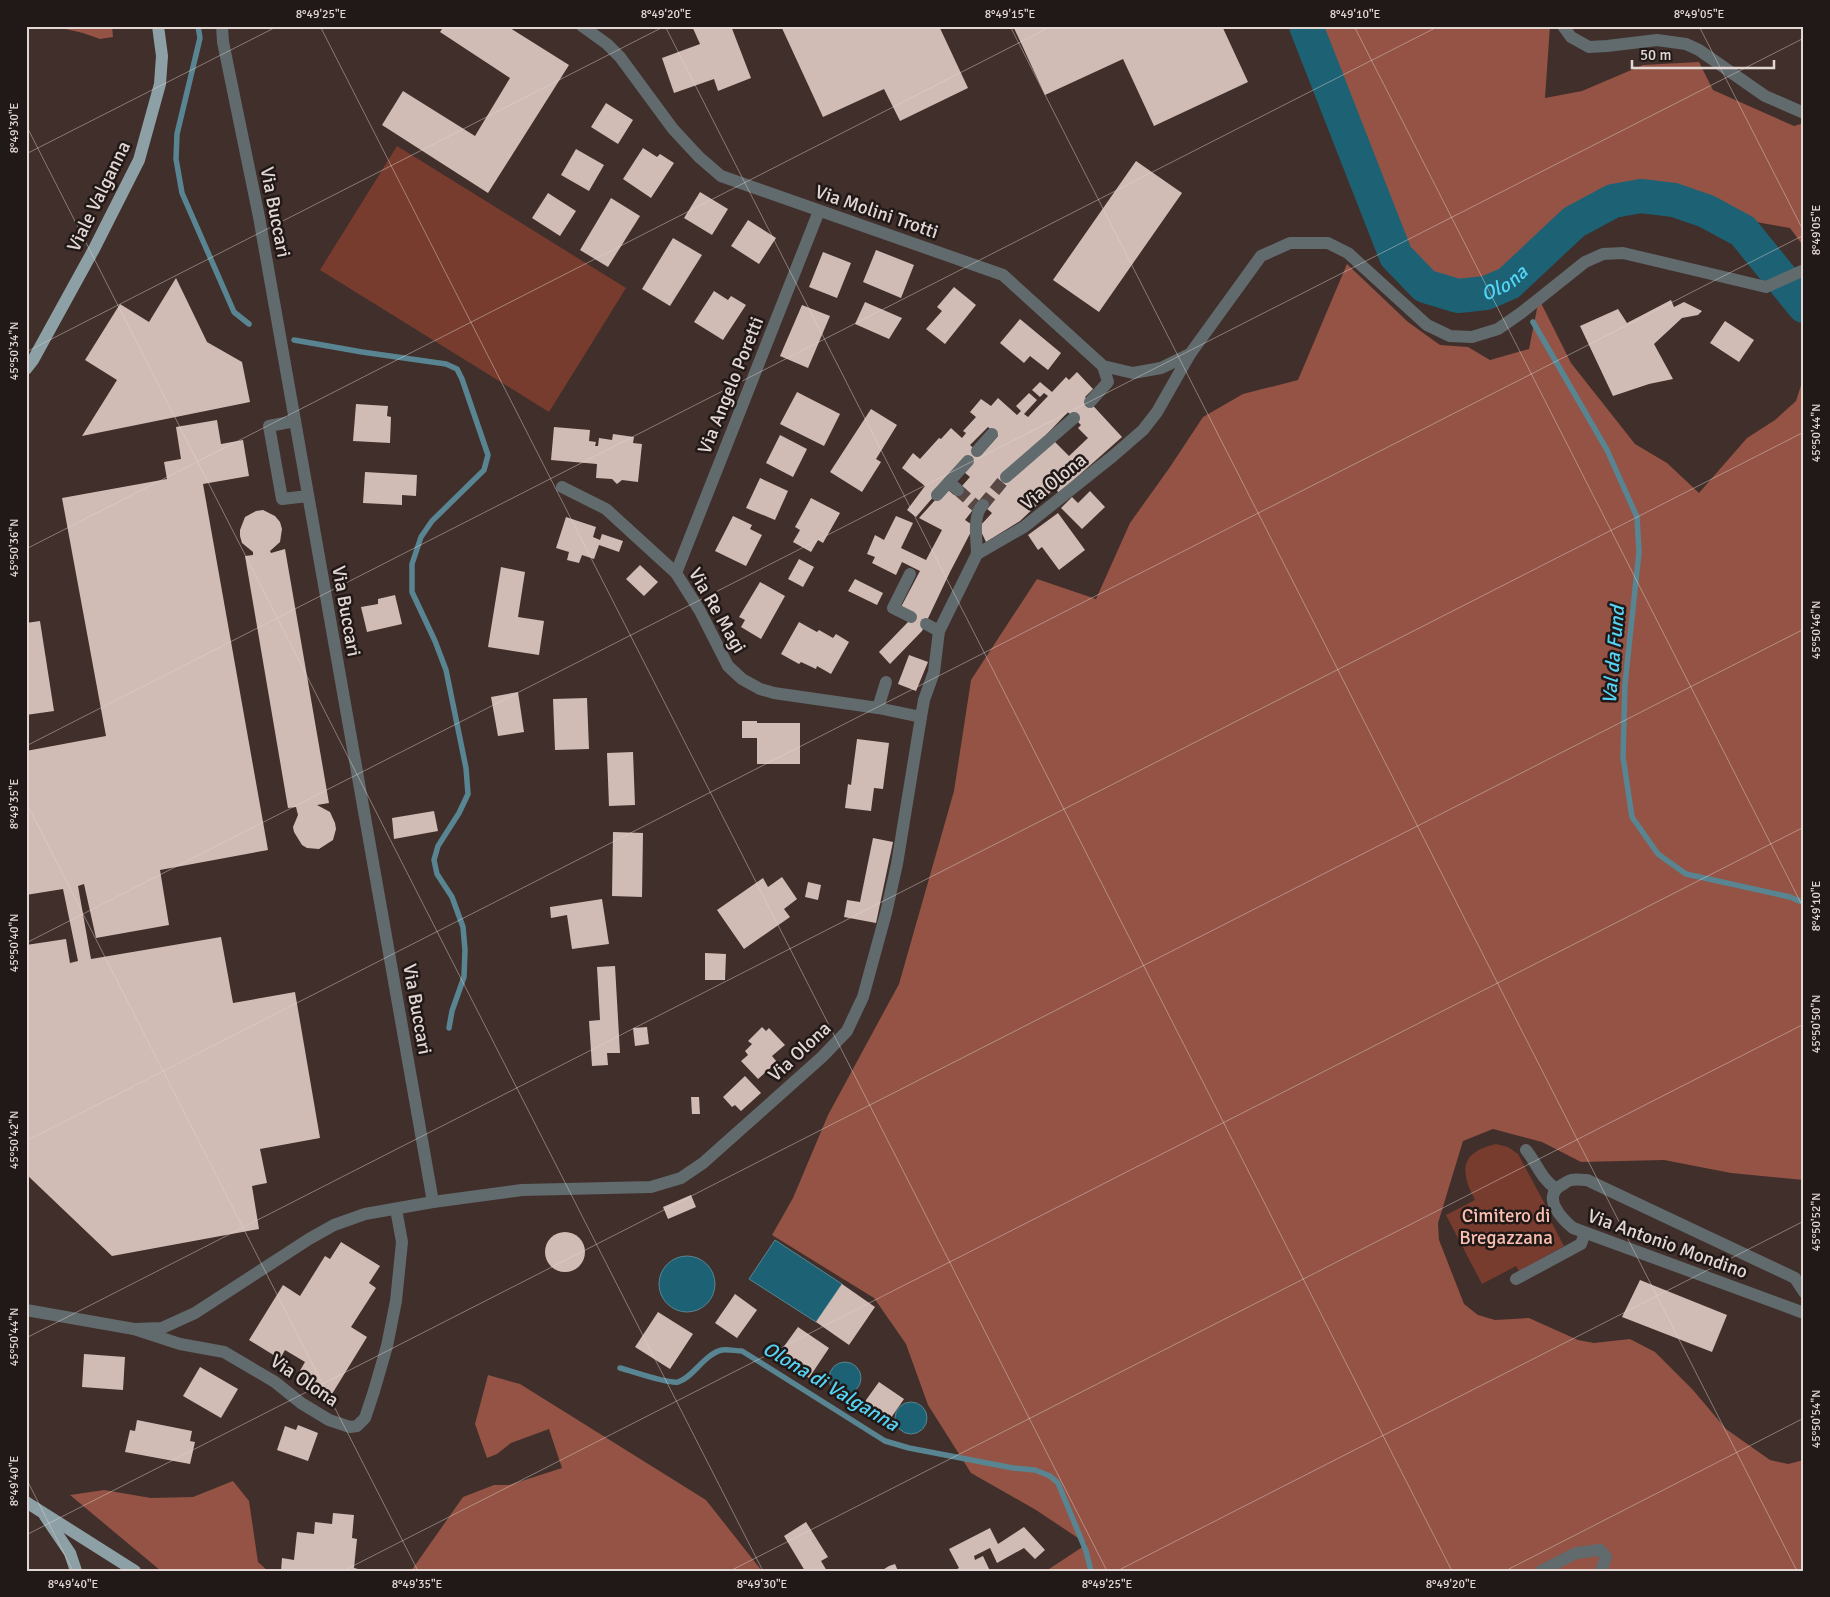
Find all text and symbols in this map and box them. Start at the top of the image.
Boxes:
text: 8°49'25"E [296,7,347,22]
text: 8°49'20"E [641,7,692,22]
text: 8°49'15"E [985,7,1036,22]
text: 8°49'10"E [1330,7,1381,22]
text: 8°49'05"E [1674,7,1725,22]
scale bar [1632,38,1775,70]
text: 50 m [1640,46,1671,64]
text: 8°49'30"E [7,102,22,153]
street label: Viale Valganna [62,137,136,256]
street label: Via Buccari [254,165,296,259]
street label: Via Molini Trotti [812,180,941,244]
text: 8°49'05"E [1809,204,1824,255]
water label: Olona [1477,259,1534,307]
street label: Via Angelo Poretti [693,313,769,457]
text: 45°50'34"N [7,322,22,380]
text: 45°50'44"N [1809,404,1824,462]
street label: Via Olona [1016,448,1091,516]
text: 45°50'36"N [7,519,22,577]
street label: Via Re Magi [683,563,751,658]
street label: Via Buccari [326,564,366,658]
text: 45°50'46"N [1809,601,1824,659]
water label: Val da Fund [1597,602,1630,705]
text: 8°49'35"E [7,778,22,829]
text: 8°49'10"E [1809,880,1824,931]
text: 45°50'40"N [7,914,22,972]
street label: Via Buccari [397,962,437,1056]
text: 45°50'50"N [1809,995,1824,1053]
street label: Via Olona [763,1016,836,1087]
text: 45°50'42"N [7,1111,22,1169]
text: 45°50'52"N [1809,1193,1824,1251]
park label: Cimitero di Bregazzana [1459,1204,1553,1250]
street label: Via Antonio Mondino [1584,1204,1751,1284]
text: 45°50'44"N [7,1308,22,1366]
water label: Olona di Valganna [758,1336,904,1437]
street label: Via Olona [266,1349,343,1412]
text: 45°50'54"N [1809,1390,1824,1448]
text: 8°49'40"E [7,1455,22,1506]
text: 8°49'40"E [48,1577,99,1592]
text: 8°49'35"E [392,1577,443,1592]
text: 8°49'30"E [737,1577,788,1592]
text: 8°49'25"E [1082,1577,1133,1592]
text: 8°49'20"E [1426,1577,1477,1592]

